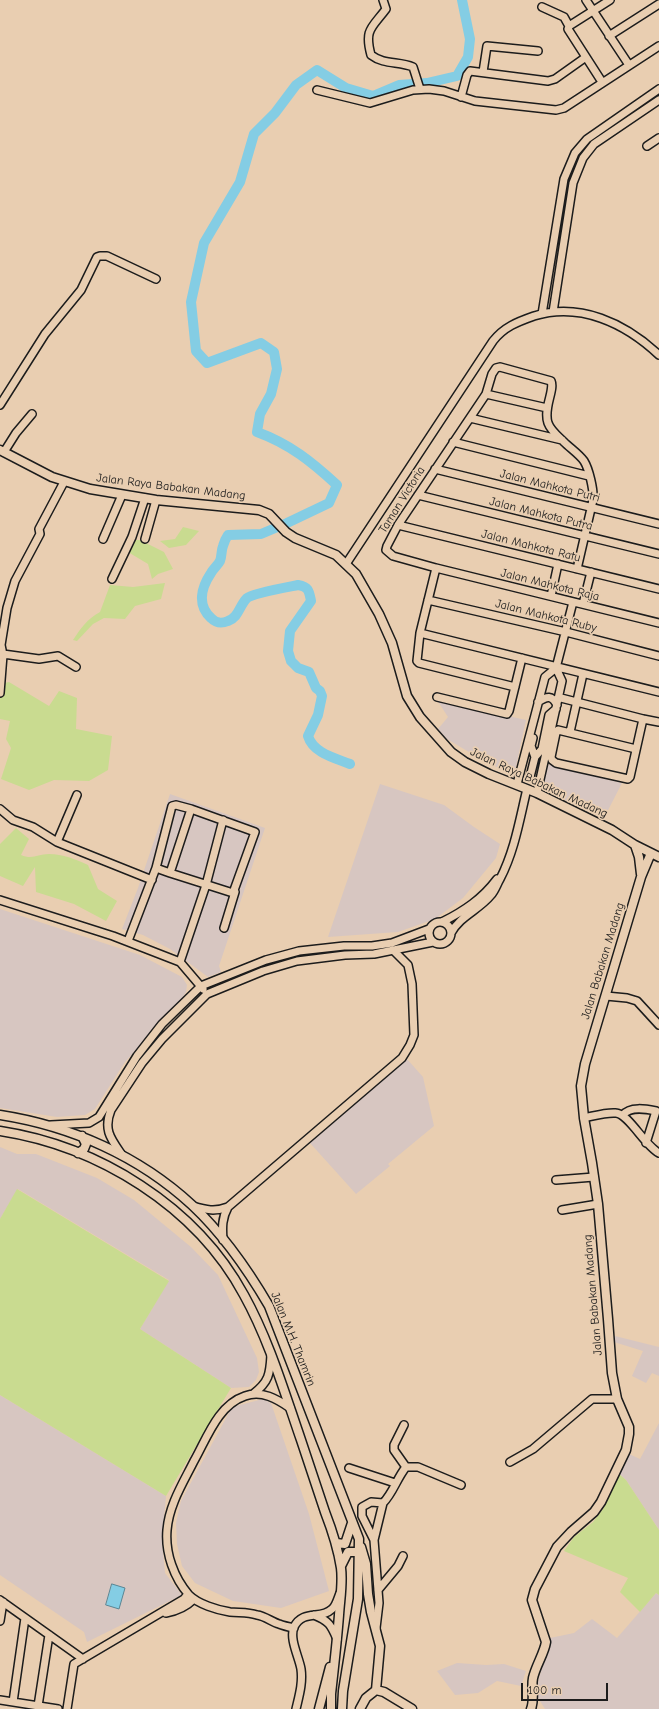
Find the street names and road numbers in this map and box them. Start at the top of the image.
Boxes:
street label: Taman Victoria [376,464,428,536]
street label: Jalan Mahkota Putri [498,467,602,505]
street label: Jalan Raya Babakan Madang [96,471,246,503]
street label: Jalan Mahkota Putra [488,494,594,534]
street label: Jalan Mahkota Ratu [480,527,582,565]
street label: Jalan Mahkota Raja [499,566,601,604]
street label: Jalan Mahkota Ruby [494,596,598,636]
street label: Jalan Raya Babakan Madang [468,745,610,821]
street label: Jalan Babakan Madang [578,901,628,1021]
street label: Jalan Babakan Madang [581,1234,605,1356]
street label: Jalan M.H. Thamrin [268,1290,318,1388]

